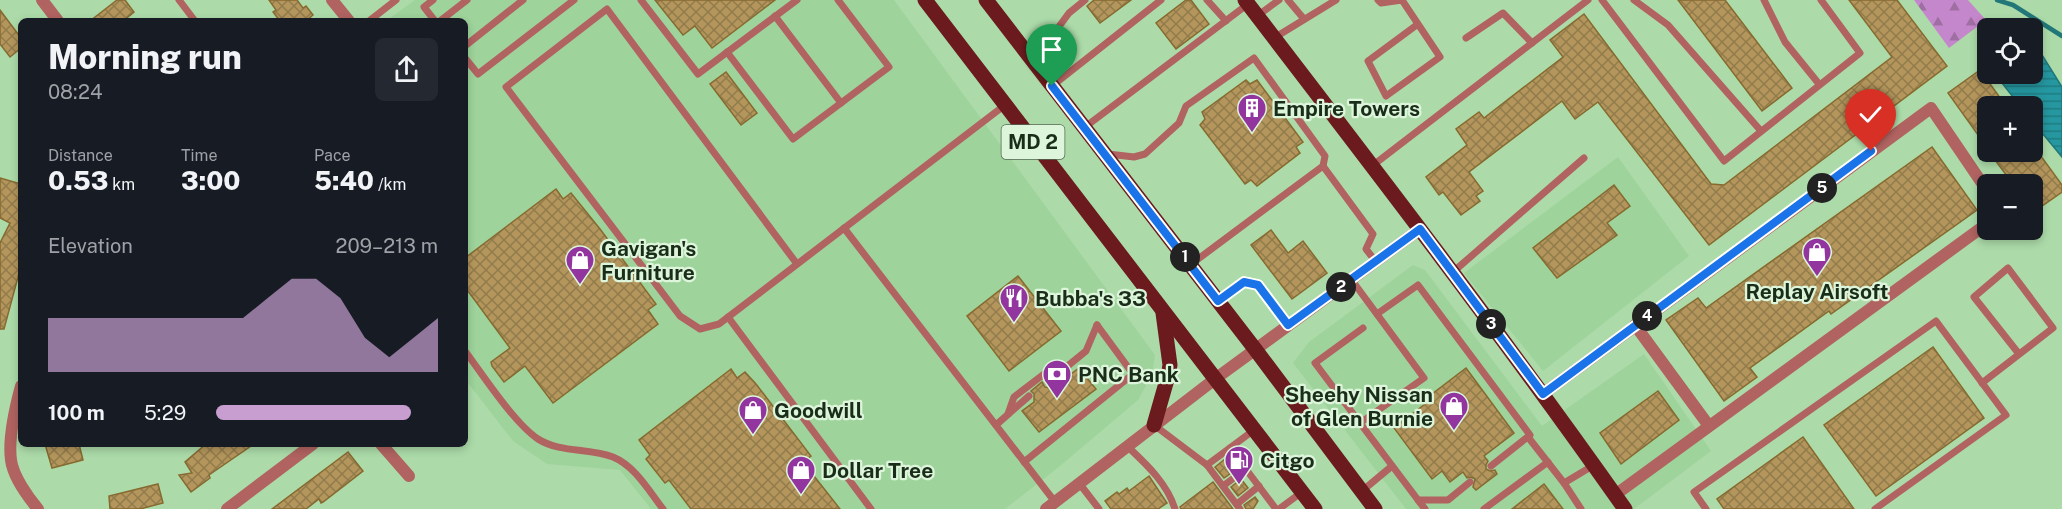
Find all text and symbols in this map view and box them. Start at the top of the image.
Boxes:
map controls [1977,18,2043,240]
button: locate [1977,18,2043,84]
pin [1026,24,1077,86]
icon: arrive [1035,33,1068,66]
text: Morning run [48,38,242,76]
button: share [375,38,438,101]
text: 08:24 [48,80,102,104]
pin [1845,89,1896,151]
building icon: Empire Towers [1236,92,1268,134]
place label: Empire Towers [1273,96,1420,121]
button: + [1977,96,2043,162]
icon: check [1854,98,1887,131]
road number: MD 2 [1002,125,1064,159]
text: Distance [48,146,113,165]
text: Time [181,146,217,165]
text: Pace [314,146,351,165]
text: 0.53 [48,165,108,196]
text: 3:00 [181,165,241,196]
text: 5:40 [314,165,374,196]
pin: 5 [1807,173,1837,203]
button: − [1977,174,2043,240]
text: km [108,175,135,194]
text: /km [374,175,406,194]
text: 5 [1817,178,1827,197]
text: Elevation [48,234,133,258]
text: 209–213 m [336,234,438,258]
place label: Gavigan's Furniture [601,236,696,285]
shop icon: Replay Airsoft [1801,236,1833,278]
pin: 1 [1170,242,1200,272]
shop icon: Gavigan's Furniture [564,244,596,286]
text: 1 [1182,247,1188,266]
pin: 2 [1326,272,1356,302]
text: 2 [1336,277,1346,296]
place label: Replay Airsoft [1745,279,1889,304]
restaurant icon: Bubba's 33 [998,282,1030,324]
place label: Bubba's 33 [1035,286,1146,311]
pin: 4 [1632,301,1662,331]
text: 4 [1642,306,1652,325]
pin: 3 [1476,309,1506,339]
text: 3 [1486,314,1496,333]
bank icon: PNC Bank [1041,358,1073,400]
place label: PNC Bank [1078,362,1179,387]
place label: Sheehy Nissan of Glen Burnie [1285,382,1433,431]
shop icon: Sheehy Nissan of Glen Burnie [1438,390,1470,432]
shop icon: Goodwill [737,394,769,436]
place label: Goodwill [774,398,863,423]
text: 100 m [48,401,105,425]
text: 5:29 [144,401,186,425]
fuel station icon: Citgo [1223,444,1255,486]
place label: Citgo [1260,448,1315,473]
shop icon: Dollar Tree [785,454,817,496]
place label: Dollar Tree [822,458,933,483]

